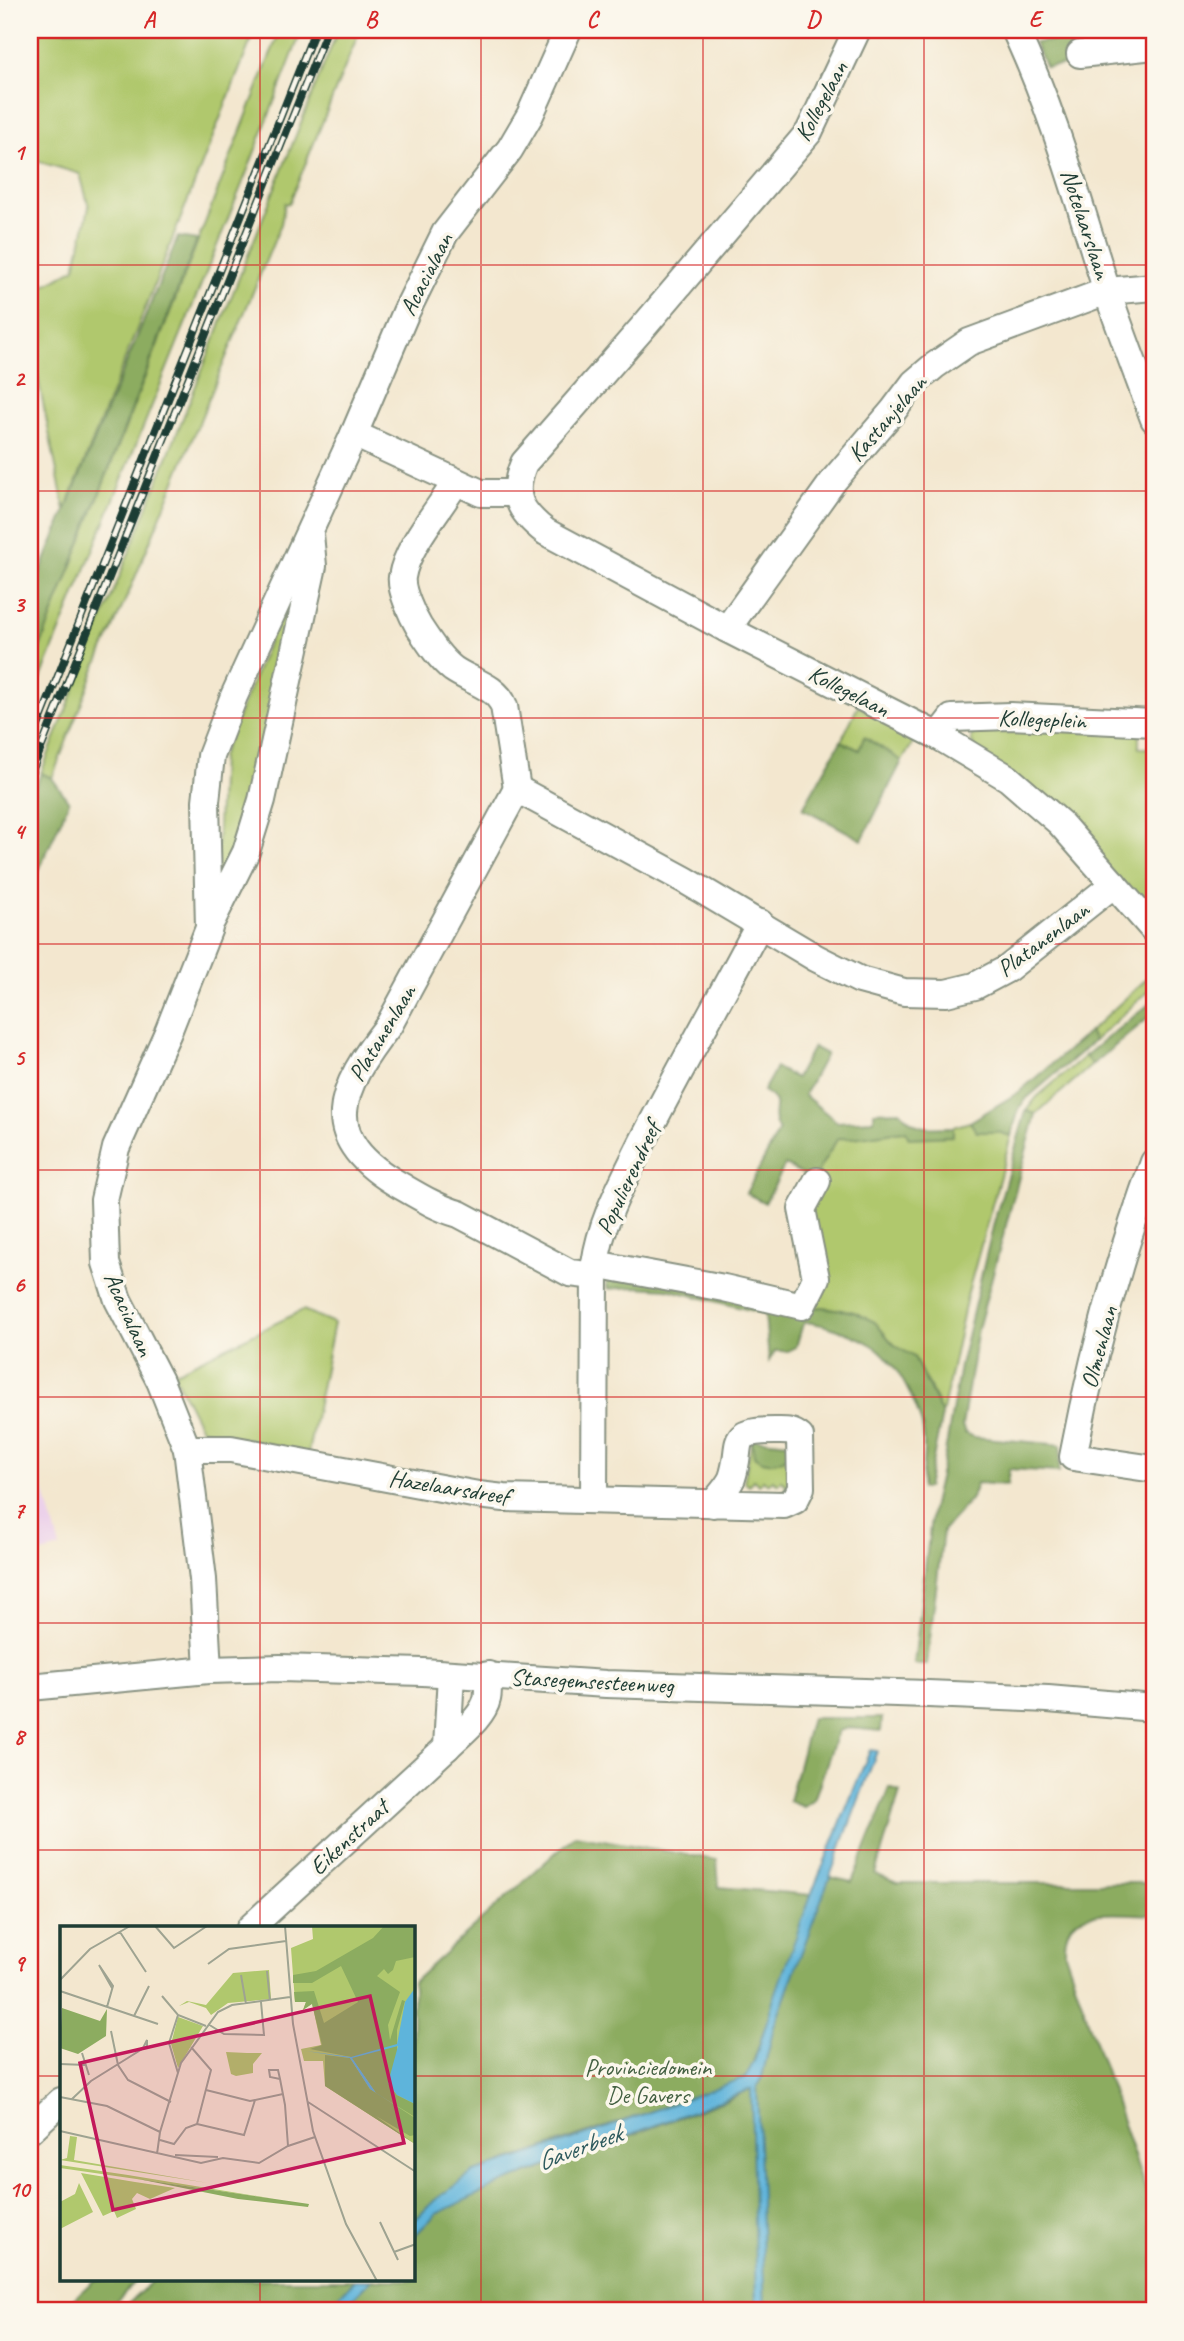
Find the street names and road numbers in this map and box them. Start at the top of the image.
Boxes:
street label: Kollegelaan [787,56,855,146]
street label: Notelaarslaan [1054,165,1118,284]
street label: Acacialaan [392,227,460,320]
street label: Kastanjelaan [841,367,934,468]
street label: Kollegelaan [804,658,894,724]
street label: Kollegeplein [998,702,1088,736]
street label: Platanenlaan [991,894,1096,983]
street label: Platanenlaan [341,978,423,1087]
street label: Populierendreef [589,1112,669,1239]
street label: Acacialaan [97,1267,161,1362]
street label: Olmenlaan [1074,1302,1124,1391]
street label: Hazelaarsdreef [387,1463,516,1512]
street label: Stasegemsesteenweg [510,1662,676,1700]
street label: Eikenstraat [303,1791,397,1881]

